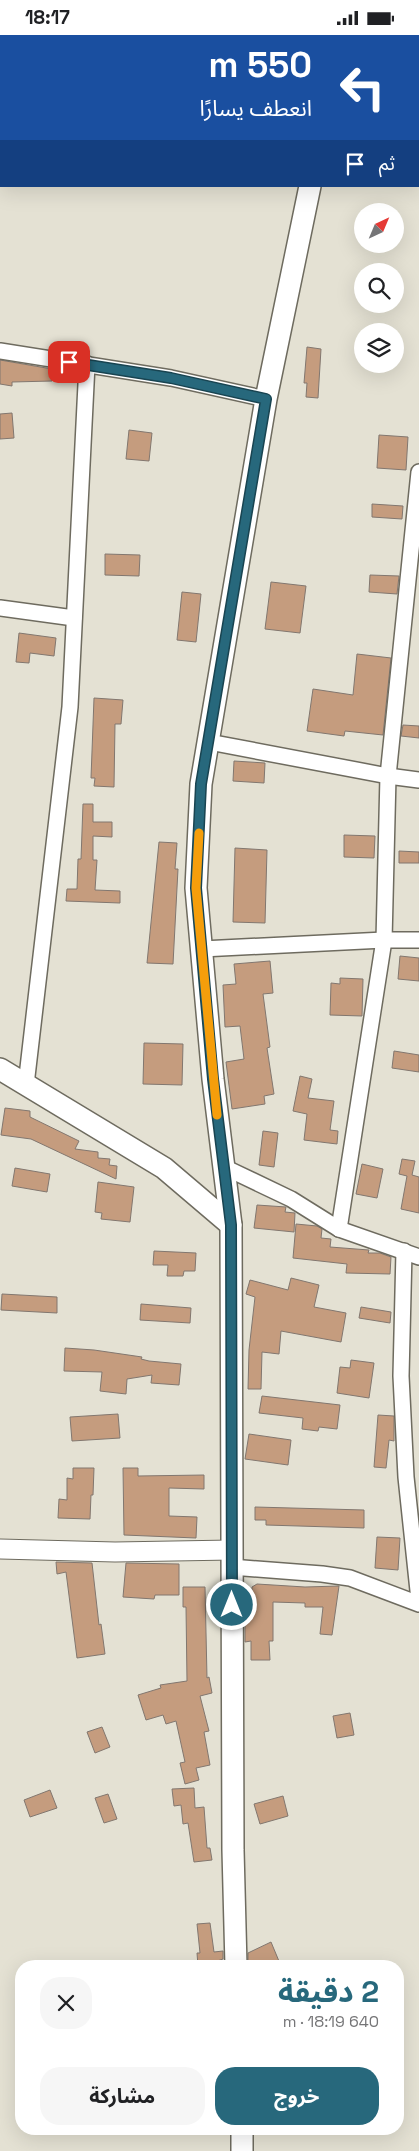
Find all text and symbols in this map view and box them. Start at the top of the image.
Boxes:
text: 18:17 [25,5,70,30]
text: 550 m [209,43,312,87]
icon: left [330,55,395,120]
text: انعطف يسارًا [200,94,312,122]
icon: arrive [341,150,369,178]
text: ثم [379,151,395,176]
north arrow [354,203,404,253]
map controls [354,203,404,373]
button: search [354,263,404,313]
button: layers [354,323,404,373]
pin [48,341,90,383]
icon: arrive [55,348,83,376]
position arrow [205,1578,257,1630]
text: 2 دقيقة [278,1972,379,2011]
button: close [40,1977,92,2029]
text: 640 m · 18:19 [283,2011,379,2032]
button: مشاركة [40,2067,205,2125]
button: خروج [215,2067,379,2125]

